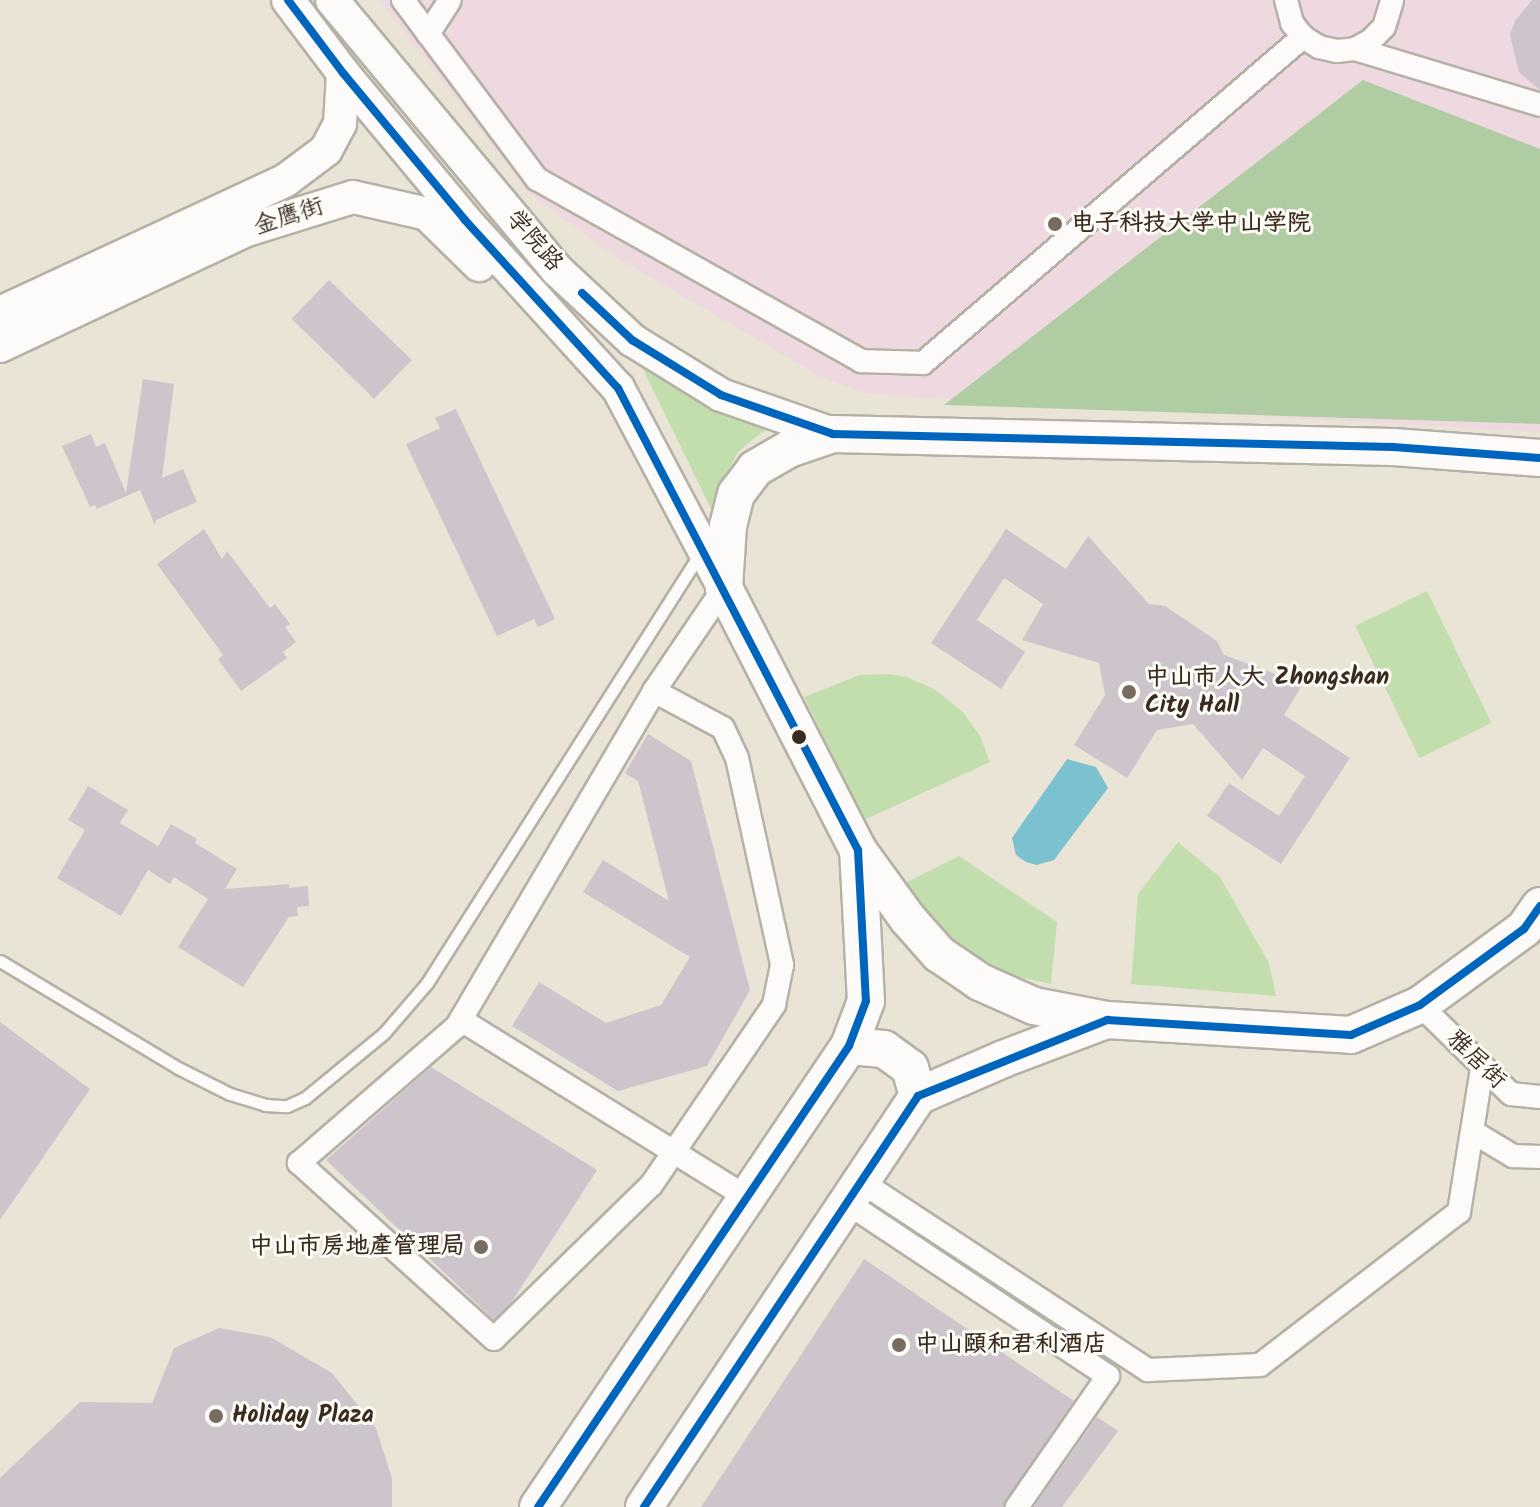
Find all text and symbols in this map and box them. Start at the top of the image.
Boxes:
street label: 金鹰街 [250,192,328,242]
street label: 学院路 [500,204,568,278]
place label: 电子科技大学中山学院 [1071,210,1311,238]
marker: 电子科技大学中山学院 [1046,215,1064,233]
place label: 中山市人大 Zhongshan City Hall [1145,664,1389,720]
marker: 中山市人大 Zhongshan City Hall [1120,683,1138,701]
unlabelled marker [791,729,807,745]
street label: 雅居街 [1440,1025,1512,1095]
place label: 中山市房地產管理局 [249,1233,465,1261]
marker: 中山市房地產管理局 [472,1238,490,1256]
place label: 中山頤和君利酒店 [915,1331,1107,1359]
marker: 中山頤和君利酒店 [890,1336,908,1354]
place label: Holiday Plaza [232,1402,374,1430]
marker: Holiday Plaza [207,1407,225,1425]

